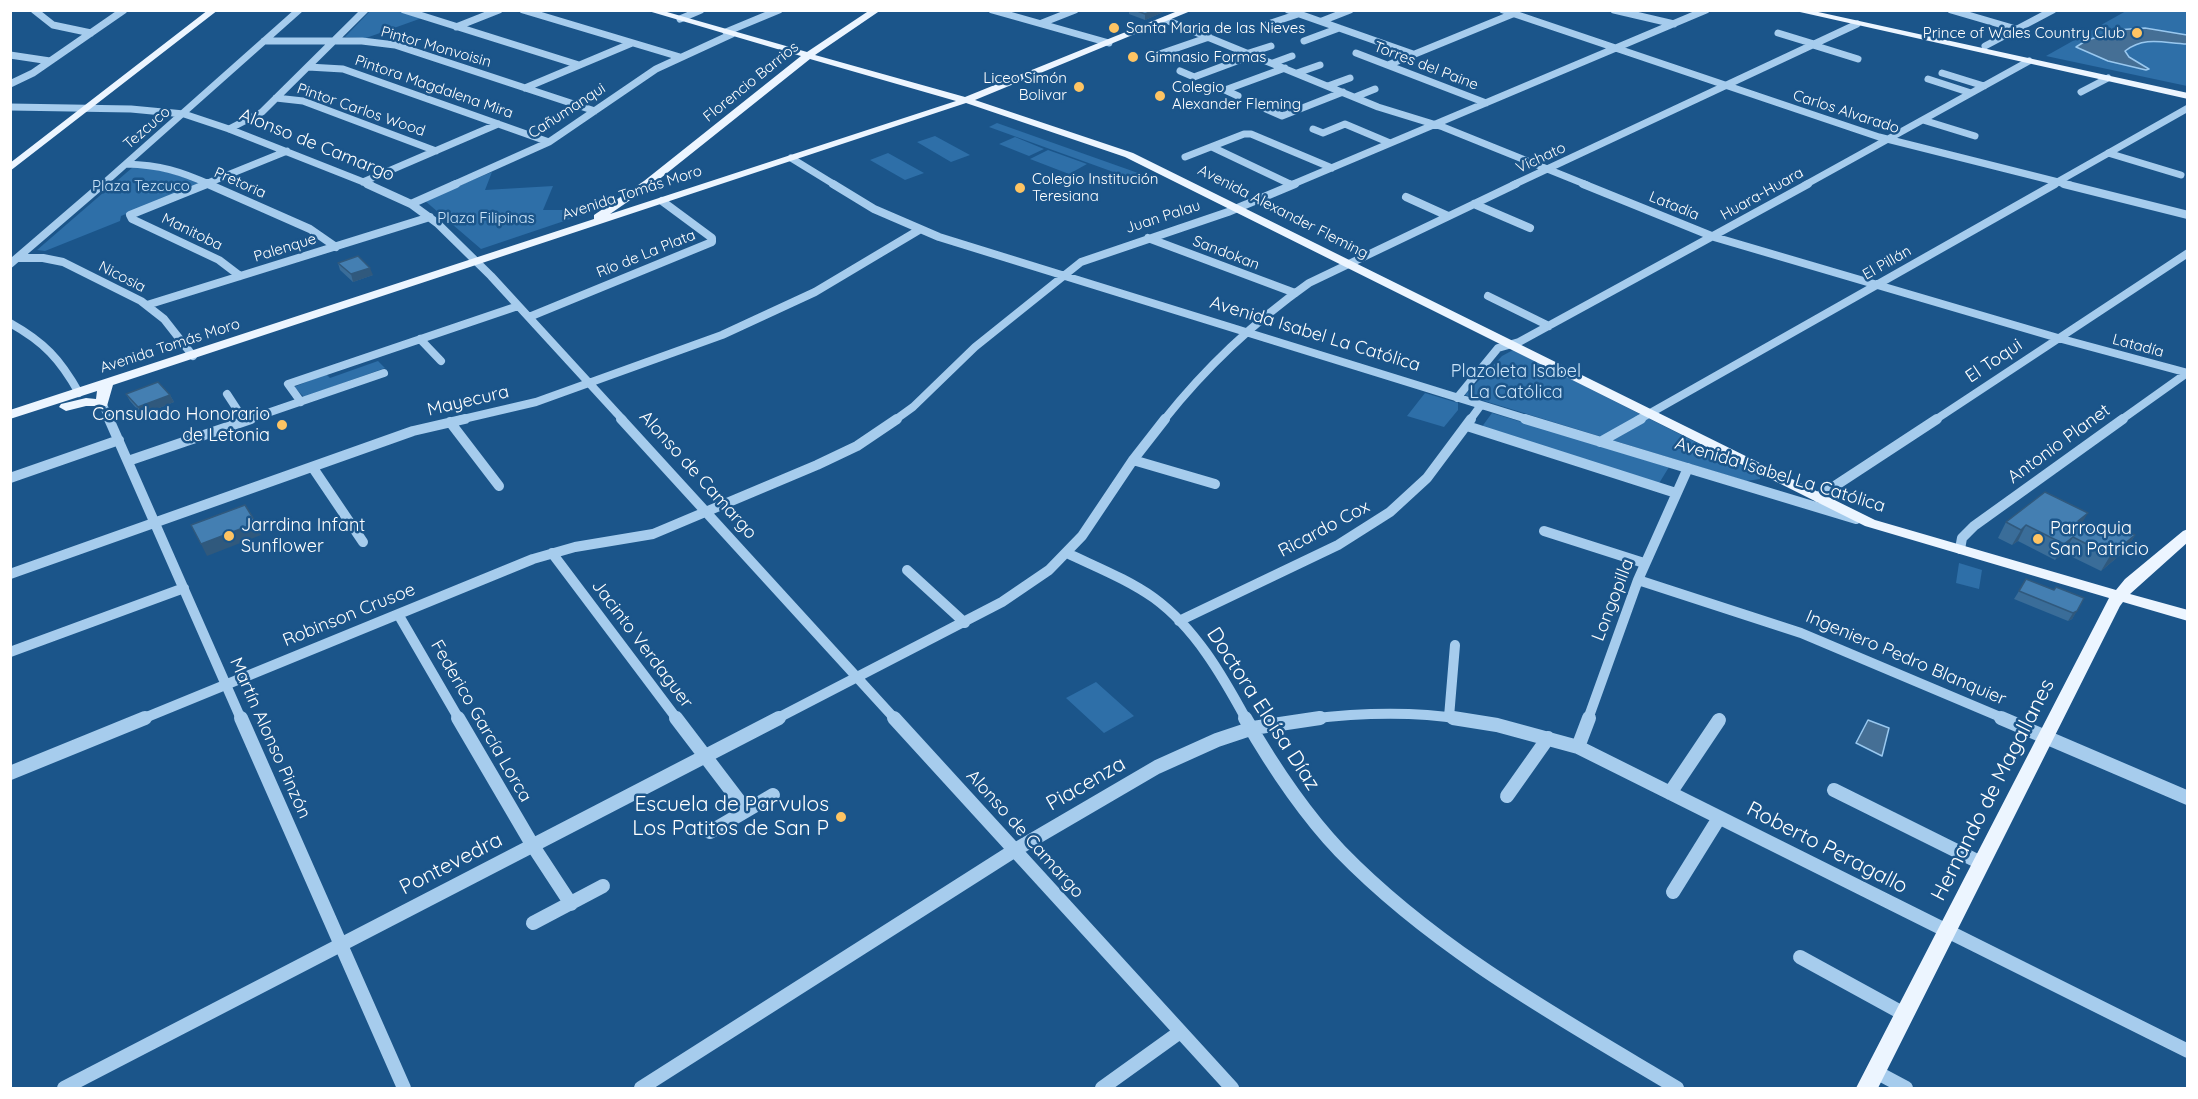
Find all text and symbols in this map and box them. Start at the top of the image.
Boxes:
place label: Santa Maria de las Nieves [1126,19,1305,37]
marker: Santa Maria de las Nieves [1107,21,1121,35]
street label: Pintor Monvoisin [379,23,493,71]
place label: Prince of Wales Country Club [1923,24,2125,42]
marker: Prince of Wales Country Club [2130,26,2144,40]
street label: Florencio Barrios [700,38,802,126]
street label: Torres del Paine [1371,38,1481,94]
place label: Gimnasio Formas [1145,48,1266,66]
marker: Gimnasio Formas [1126,50,1140,64]
street label: Pintora Magdalena Mira [352,51,516,123]
place label: Liceo Simón Bolivar [983,69,1067,104]
place label: Colegio Alexander Fleming [1172,78,1301,113]
street label: Cañumanqui [525,79,609,143]
street label: Pintor Carlos Wood [295,80,427,140]
marker: Liceo Simón Bolivar [1072,80,1086,94]
street label: Carlos Alvarado [1791,86,1901,138]
marker: Colegio Alexander Fleming [1153,89,1167,103]
street label: Tezcuco [120,103,174,153]
street label: Alonso de Camargo [236,104,398,186]
street label: Vichato [1513,139,1569,177]
street label: Avenida Alexander Fleming [1195,161,1371,263]
street label: Avenida Tomás Moro [560,162,704,224]
street label: Pretoria [211,164,269,202]
street label: Huara-Huara [1717,164,1807,224]
place label: Colegio Institución Teresiana [1032,170,1158,205]
park label: Plaza Tezcuco [92,177,190,195]
marker: Colegio Institución Teresiana [1013,181,1027,195]
street label: Latadía [1646,188,1702,224]
street label: Juan Palau [1123,196,1203,238]
park label: Plaza Filipinas [437,209,535,227]
street label: Manitoba [159,210,225,254]
street label: Río de La Plata [594,226,698,282]
street label: Palenque [252,230,318,266]
street label: Sandokan [1190,232,1262,274]
street label: El Pillán [1860,242,1914,284]
street label: Nicosia [96,258,148,296]
street label: Avenida Isabel La Católica [1207,292,1423,376]
street label: Avenida Tomás Moro [98,315,242,377]
street label: Latadía [2110,330,2166,362]
street label: El Toqui [1961,334,2027,388]
park label: Plazoleta Isabel La Católica [1451,361,1581,404]
street label: Mayecura [425,381,511,421]
street label: Antonio Planet [2004,400,2114,488]
place label: Consulado Honorario de Letonia [92,404,270,446]
street label: Alonso de Camargo [635,406,761,544]
marker: Consulado Honorario de Letonia [275,418,289,432]
street label: Avenida Isabel La Católica [1672,433,1888,517]
street label: Ricardo Cox [1275,496,1373,562]
place label: Jarrdina Infant Sunflower [241,515,365,558]
place label: Parroquia San Patricio [2050,518,2149,560]
marker: Jarrdina Infant Sunflower [222,529,236,543]
marker: Parroquia San Patricio [2031,532,2045,546]
street label: Longopilla [1587,556,1639,644]
street label: Jacinto Verdaguer [587,576,697,712]
street label: Robinson Crusoe [280,579,418,651]
street label: Ingeniero Pedro Blanquier [1802,606,2010,710]
street label: Doctora Eloísa Díaz [1201,623,1325,795]
street label: Federico García Lorca [426,636,536,806]
street label: Martín Alonso Pinzón [225,654,315,822]
street label: Hernando de Magallanes [1926,675,2060,905]
street label: Piacenza [1042,751,1130,817]
street label: Alonso de Camargo [962,765,1088,903]
place label: Escuela de Parvulos Los Patitos de San P [632,792,829,842]
street label: Roberto Peragallo [1742,797,1912,899]
marker: Escuela de Parvulos Los Patitos de San P [834,810,848,824]
street label: Pontevedra [395,827,507,901]

